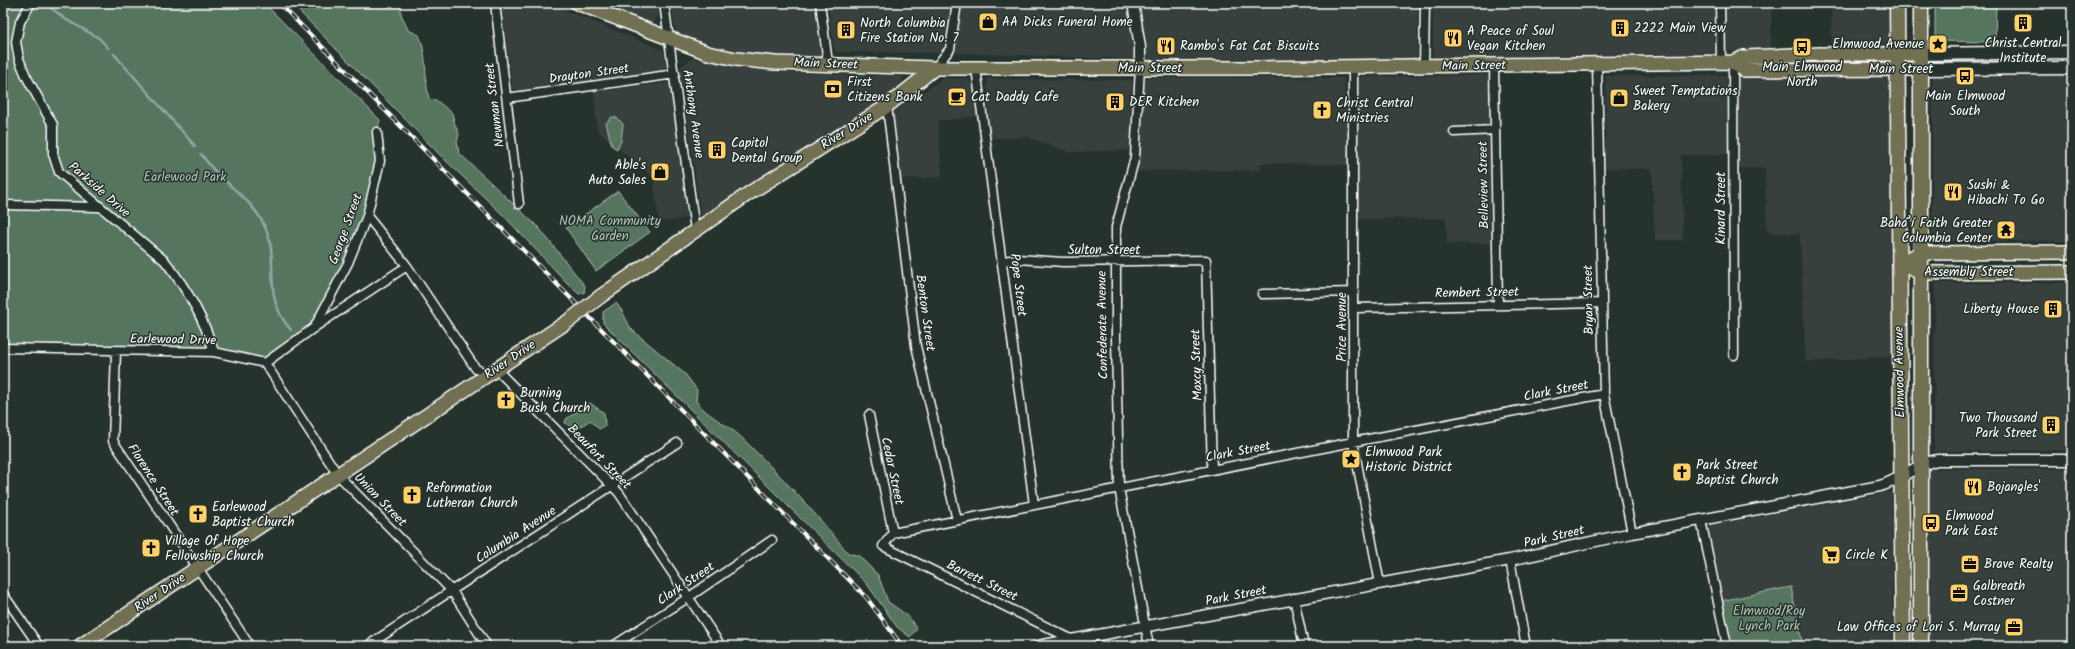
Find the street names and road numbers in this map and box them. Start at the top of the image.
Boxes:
street label: Main Street [793,52,860,76]
street label: Main Street [1442,55,1507,77]
street label: Drayton Street [547,58,631,90]
street label: Main Street [1118,58,1183,79]
street label: Main Street [1869,59,1934,80]
street label: Newman Street [479,61,511,148]
street label: Anthony Avenue [676,68,710,160]
street label: River Drive [817,106,878,155]
street label: Belleview Street [1473,140,1495,229]
street label: Parkside Drive [63,157,135,223]
street label: Kinard Street [1711,171,1732,244]
street label: George Street [323,190,369,267]
street label: Sulton Street [1068,240,1141,261]
street label: Pope Street [1004,252,1032,319]
street label: Assembly Street [1924,262,2015,283]
street label: Bryan Street [1578,264,1600,335]
street label: Confederate Avenue [1092,270,1114,379]
street label: Benton Street [909,273,941,354]
street label: Rembert Street [1435,282,1520,304]
street label: Price Avenue [1332,292,1353,362]
street label: Elmwood Avenue [1889,326,1911,418]
street label: Maxcy Street [1185,328,1209,401]
street label: Earlewood Drive [130,329,217,351]
street label: River Drive [480,335,540,385]
street label: Clark Street [1522,374,1591,408]
street label: Beaufort Street [562,419,637,495]
street label: Cedar Street [875,435,910,508]
street label: Clark Street [1204,435,1273,469]
street label: Florence Street [122,440,185,521]
street label: Union Street [349,468,412,533]
street label: Columbia Avenue [471,501,561,569]
street label: Park Street [1522,520,1587,554]
street label: Barrett Street [943,555,1022,608]
street label: Clark Street [653,556,720,611]
street label: River Drive [130,568,190,618]
street label: Park Street [1204,580,1269,612]

